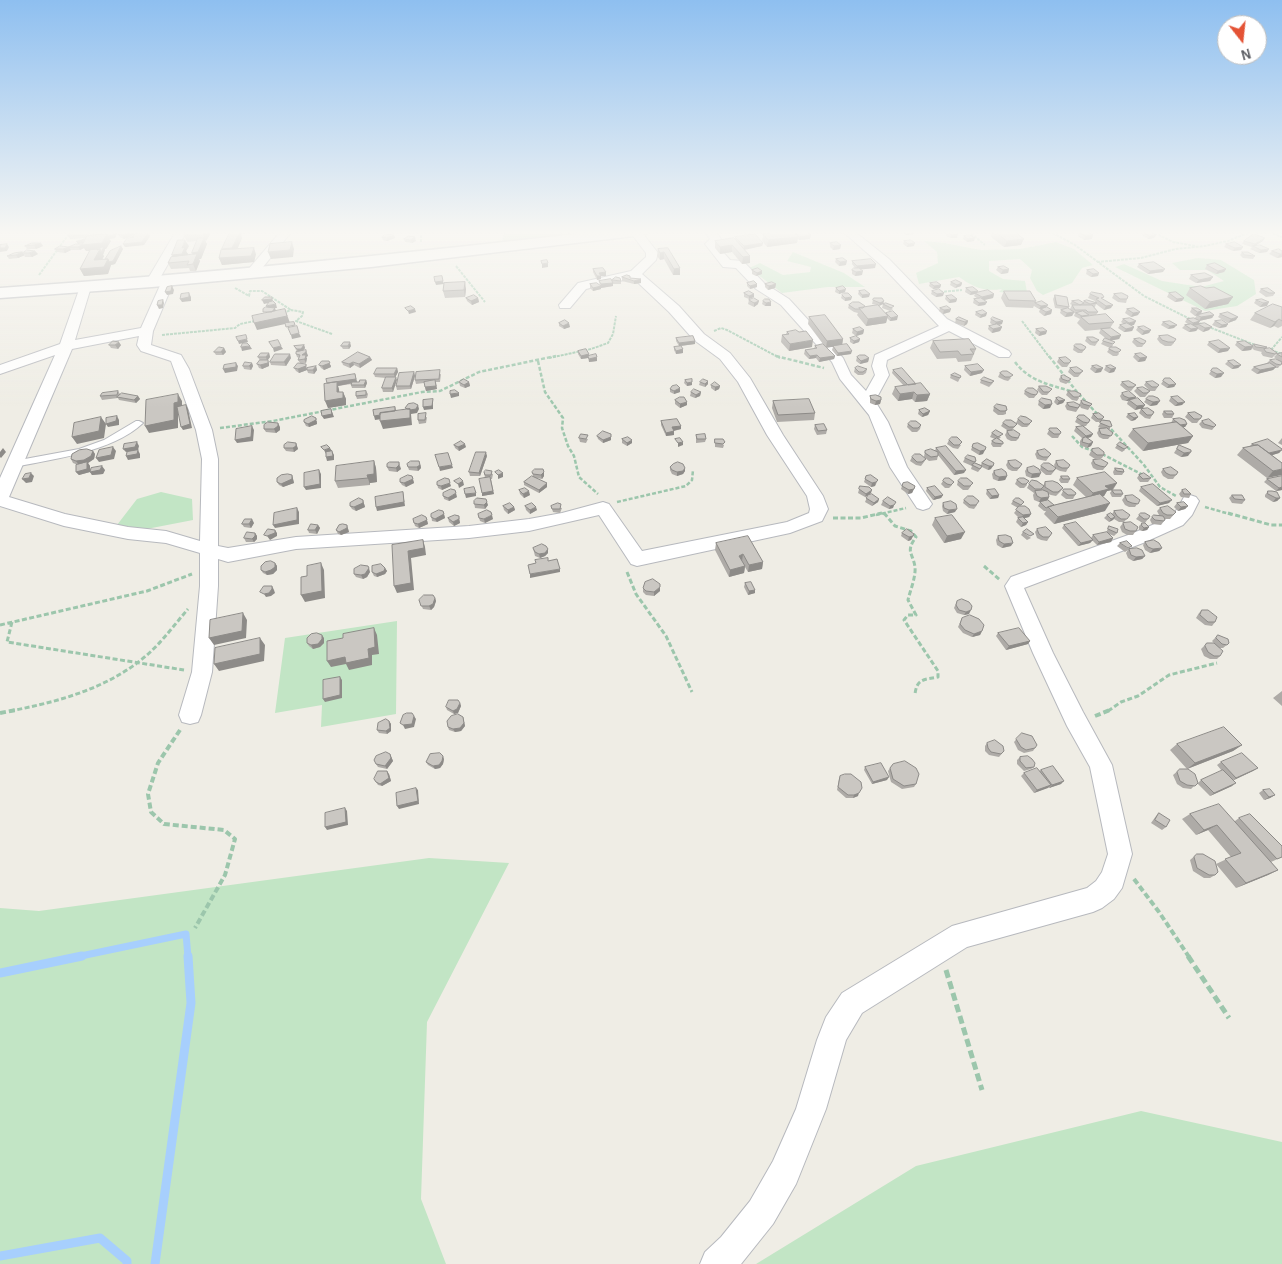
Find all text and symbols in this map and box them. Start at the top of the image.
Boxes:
north arrow [1217,15,1267,65]
text: N [1239,45,1252,62]

